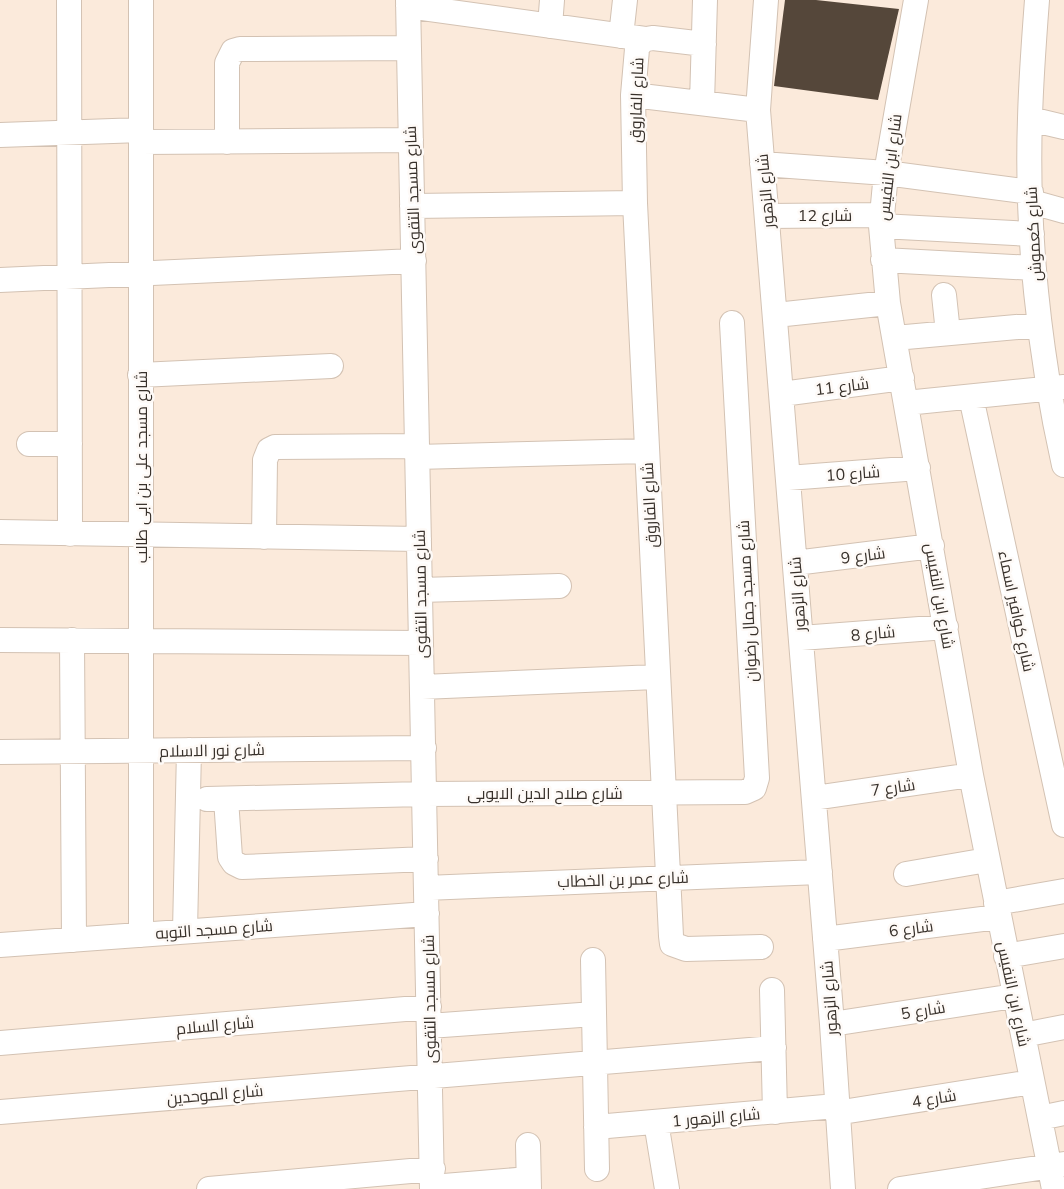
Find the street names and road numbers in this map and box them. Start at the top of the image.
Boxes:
street label: شارع الفاروق [625,57,649,143]
street label: شارع ابن النفيس [873,113,907,222]
street label: شارع مسجد التقوى [400,125,426,255]
street label: شارع الزهور [752,153,780,230]
street label: شارع كعموش [1021,186,1047,282]
street label: شارع 12 [798,205,852,227]
street label: شارع مسجد على بن ابى طالب [131,371,153,563]
street label: شارع 11 [814,373,870,401]
street label: شارع 10 [825,461,881,487]
street label: شارع الفاروق [637,462,663,548]
street label: شارع مسجد جمال رضوان [733,519,763,682]
street label: شارع مسجد التقوى [409,529,433,659]
street label: شارع ابن النفيس [919,541,959,651]
street label: شارع 9 [840,542,887,570]
street label: شارع كوافير اسماء [992,548,1040,674]
street label: شارع الزهور [784,556,812,633]
street label: شارع 8 [850,621,896,647]
street label: شارع نور الاسلام [159,739,265,763]
street label: شارع 7 [869,774,917,802]
street label: شارع صلاح الدين الايوبى [467,783,623,805]
street label: شارع عمر بن الخطاب [557,867,689,893]
street label: شارع مسجد التوبه [155,915,274,945]
street label: شارع 6 [888,915,935,943]
street label: شارع مسجد التقوى [418,934,442,1064]
street label: شارع ابن النفيس [991,939,1035,1049]
street label: شارع الزهور [816,960,844,1037]
street label: شارع 5 [899,997,947,1025]
street label: شارع السلام [175,1012,255,1040]
street label: شارع الموحدين [166,1080,264,1110]
street label: شارع 4 [910,1085,958,1113]
street label: شارع الزهور 1 [671,1103,761,1133]

